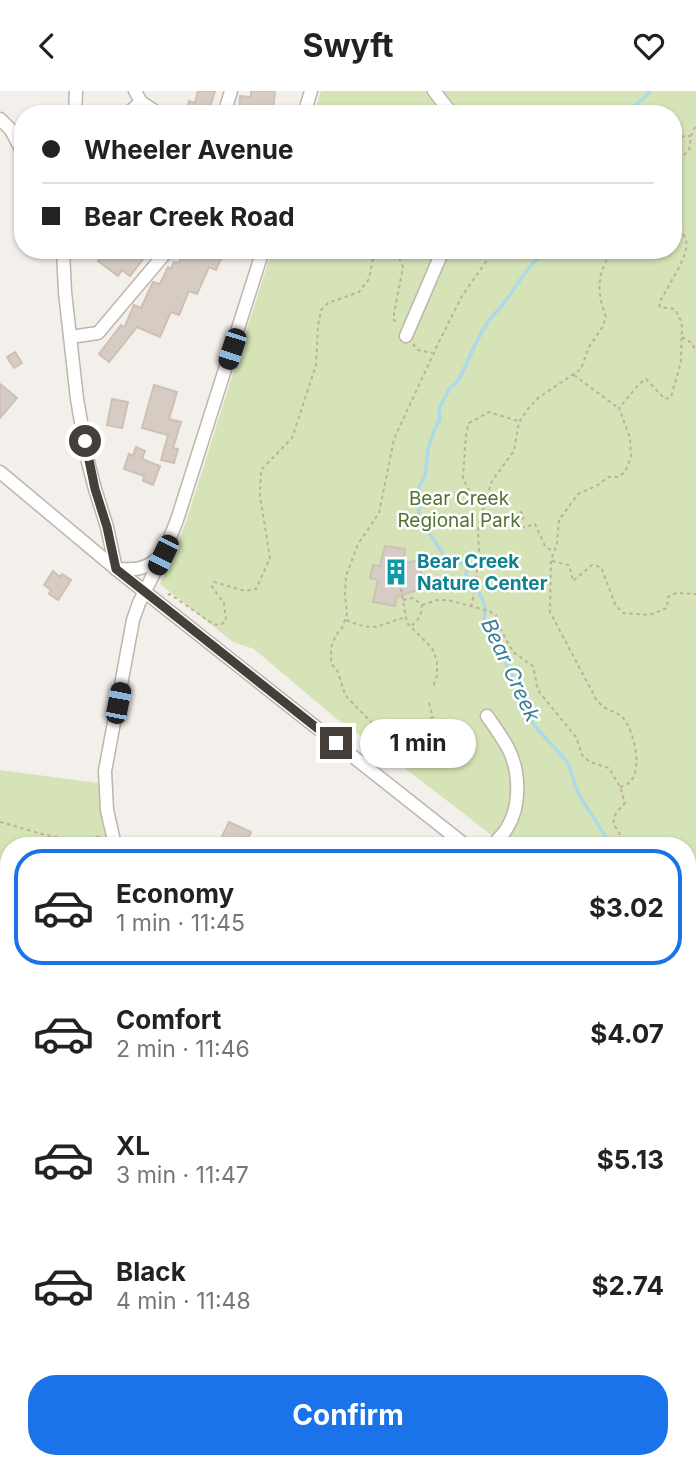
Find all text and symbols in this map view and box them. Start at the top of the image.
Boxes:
text: Swyft [302,26,394,65]
icon: back [28,27,66,65]
icon: heart [630,27,668,65]
text: Wheeler Avenue [84,134,294,165]
text: Bear Creek Road [84,201,295,232]
car [216,326,249,372]
route start [69,425,101,457]
park label: Bear Creek Regional Park [397,487,521,532]
car [145,532,182,578]
place label: Bear Creek Nature Center [417,550,548,595]
building icon: Bear Creek Nature Center [381,557,411,587]
water label: Bear Creek [476,614,546,726]
car [104,680,133,726]
callout: 1 min [360,719,476,767]
route end [320,727,352,759]
text: 1 min [390,729,446,757]
icon: car [32,876,95,939]
text: Economy [116,878,234,909]
text: $3.02 [589,892,664,923]
text: 1 min · 11:45 [116,909,245,937]
icon: car [32,1002,95,1065]
text: Comfort [116,1004,221,1035]
text: $4.07 [590,1018,664,1049]
text: 2 min · 11:46 [116,1035,250,1063]
icon: car [32,1128,95,1191]
text: XL [116,1130,150,1161]
text: $5.13 [597,1144,664,1175]
text: 3 min · 11:47 [116,1161,249,1189]
icon: car [32,1254,95,1317]
text: Black [116,1256,186,1287]
text: $2.74 [591,1270,664,1301]
text: 4 min · 11:48 [116,1287,251,1315]
button: Confirm [28,1375,668,1455]

